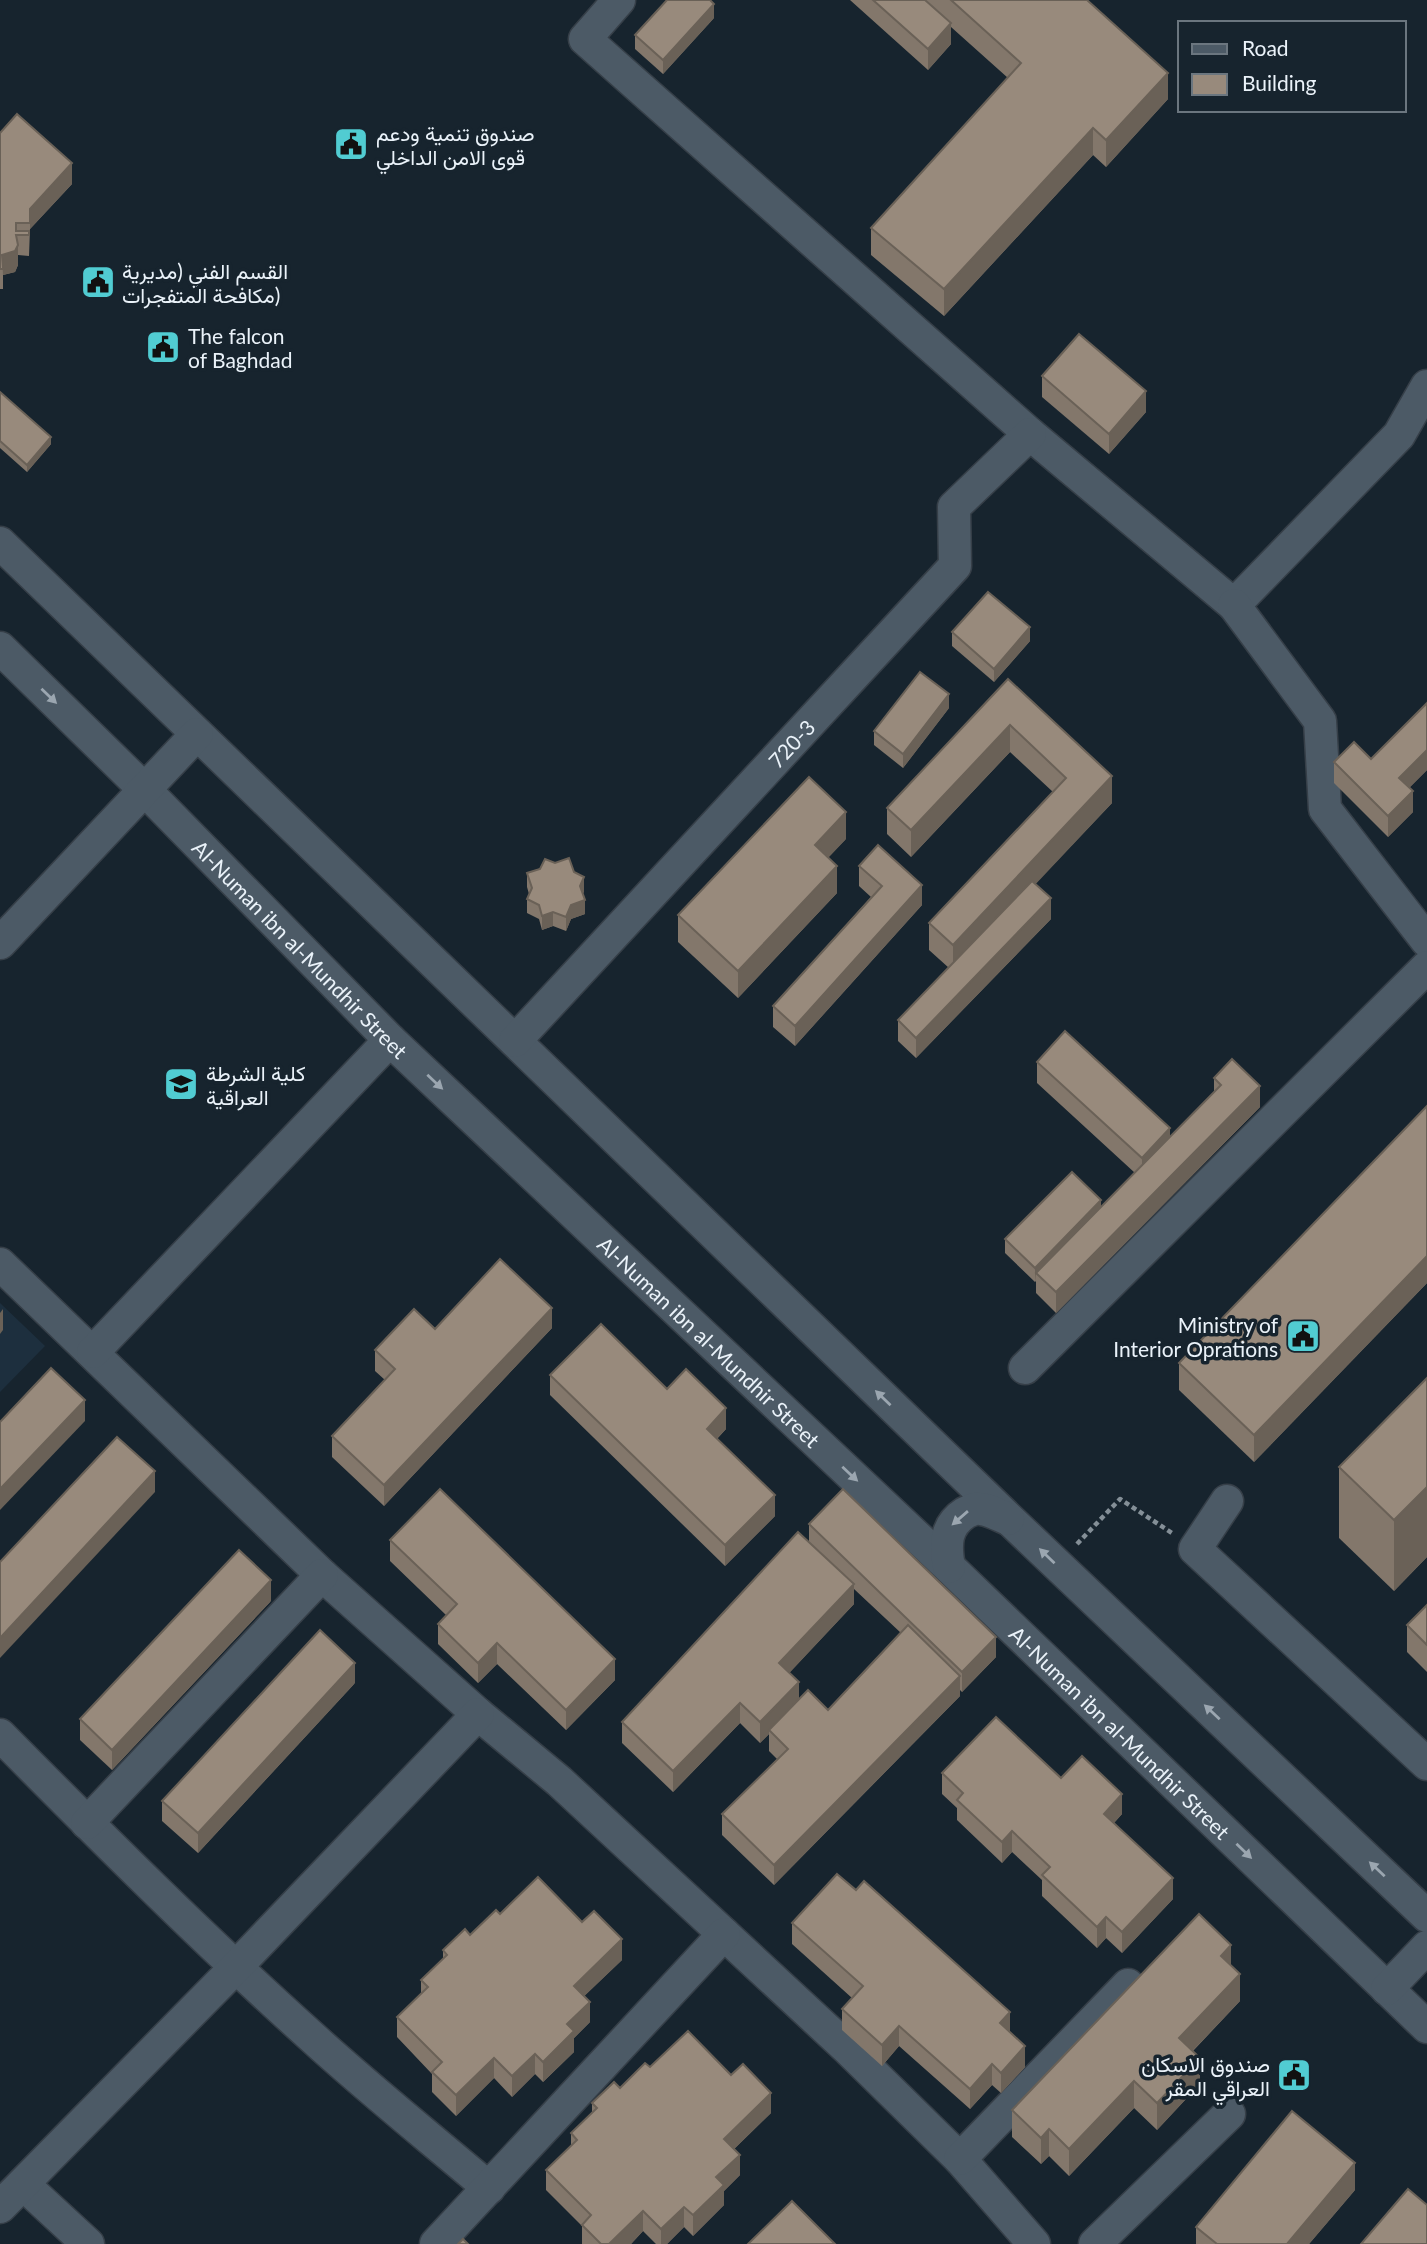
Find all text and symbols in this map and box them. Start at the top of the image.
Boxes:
legend [1178,21,1406,112]
text: Road [1242,35,1289,60]
text: Building [1242,70,1317,95]
place label: صندوق تنمية ودعم قوى الامن الداخلي [376,120,535,175]
public building icon: صندوق تنمية ودعم قوى الامن الداخلي [332,125,370,163]
place label: القسم الفني (مديرية مكافحة المتفجرات) [122,258,288,309]
public building icon: القسم الفني (مديرية مكافحة المتفجرات) [79,263,117,301]
place label: The falcon of Baghdad [188,323,292,372]
public building icon: The falcon of Baghdad [144,328,182,366]
one-way arrow [40,688,57,704]
street label: 720-3 [763,714,819,772]
street label: Al-Numan ibn al-Mundhir Street [188,834,413,1063]
place label: كلية الشرطة العراقية [206,1060,306,1111]
school or university icon: كلية الشرطة العراقية [162,1065,200,1103]
one-way arrow [426,1074,443,1090]
street label: Al-Numan ibn al-Mundhir Street [593,1231,826,1452]
place label: Ministry of Interior Oprations [1113,1312,1279,1361]
public building icon: Ministry of Interior Oprations [1284,1317,1322,1355]
one-way arrow [875,1389,892,1406]
one-way arrow [841,1465,858,1481]
one-way arrow [951,1511,969,1526]
one-way arrow [1039,1548,1056,1564]
street label: Al-Numan ibn al-Mundhir Street [1005,1620,1236,1844]
one-way arrow [1204,1705,1221,1721]
one-way arrow [1236,1843,1253,1860]
one-way arrow [1369,1860,1386,1877]
place label: صندوق الاسكان العراقي المقر [1141,2051,1270,2106]
public building icon: صندوق الاسكان العراقي المقر [1275,2056,1313,2094]

